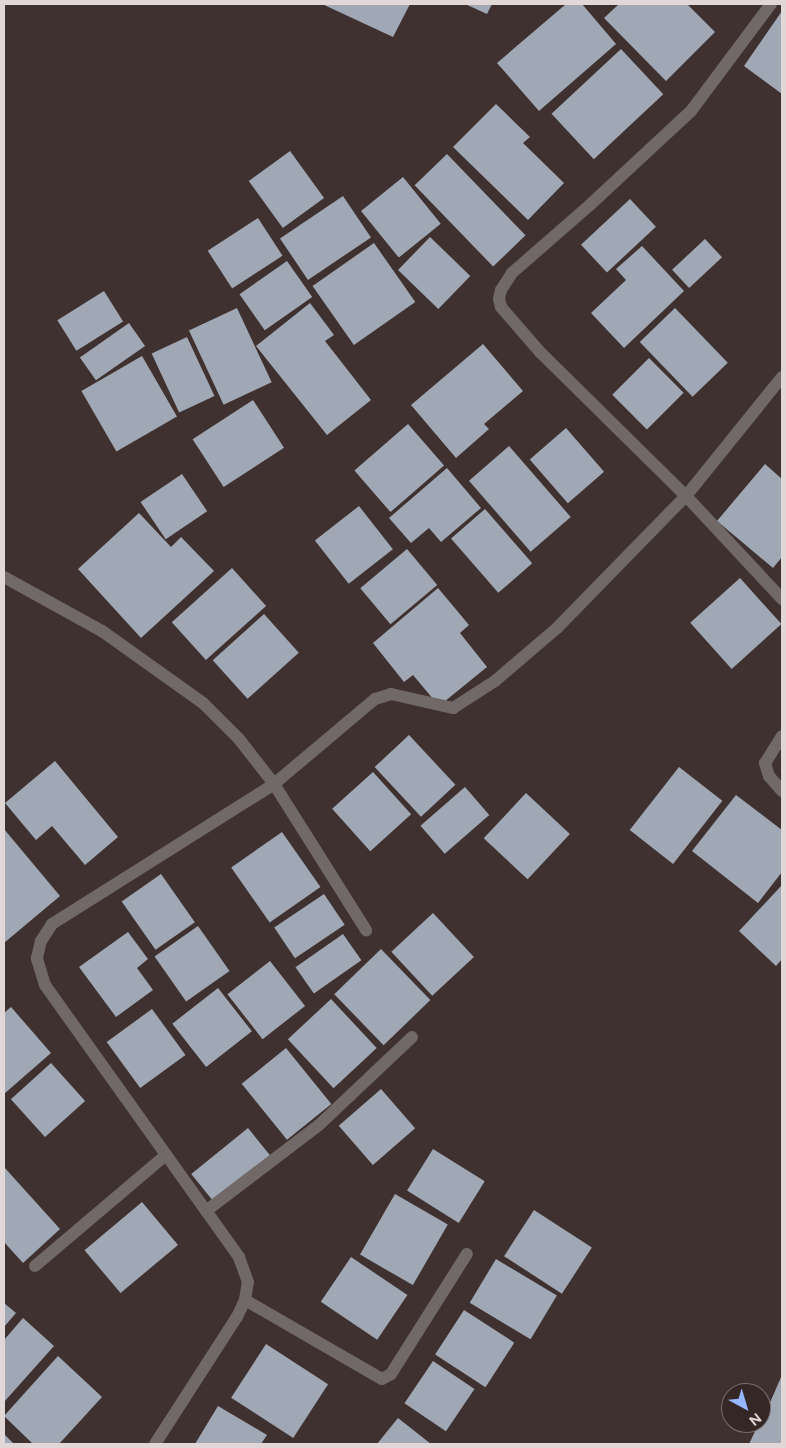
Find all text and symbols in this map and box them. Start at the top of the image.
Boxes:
north arrow [721,1383,771,1433]
text: N [746,1409,765,1429]

